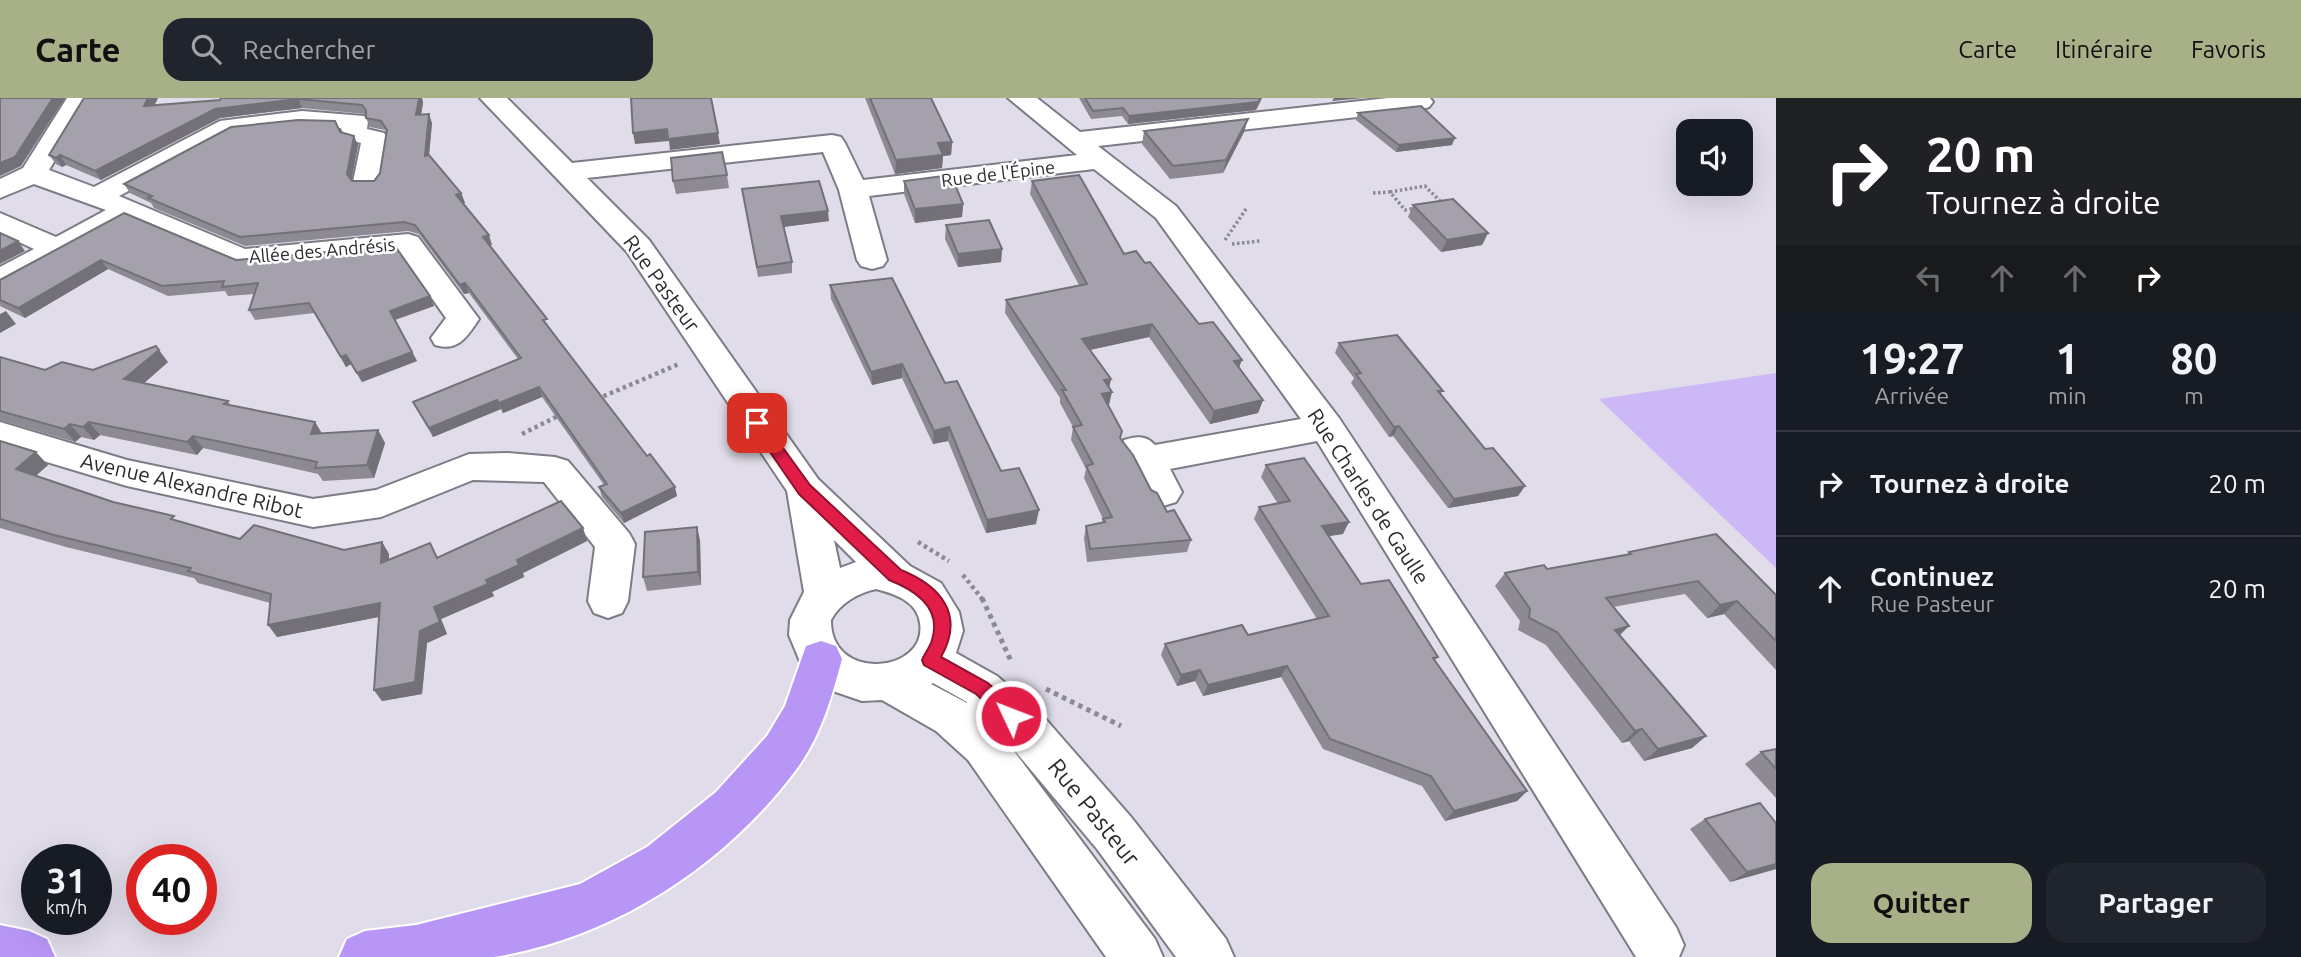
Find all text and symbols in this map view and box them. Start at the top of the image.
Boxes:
search box [163,18,653,81]
icon: search [187,30,225,68]
text: Carte [35,31,121,68]
text: Rechercher [243,35,375,64]
text: Carte [1958,36,2017,63]
text: Itinéraire [2055,36,2153,63]
text: Favoris [2191,36,2266,63]
map controls [1676,119,1753,196]
button: sound [1676,119,1753,196]
icon: right [1811,126,1902,217]
text: 20 m [1926,126,2035,181]
street label: Rue de l'Épine [940,155,1056,190]
text: Tournez à droite [1926,184,2161,220]
street label: Rue Pasteur [619,230,705,336]
street label: Allée des Andrésis [248,234,396,266]
icon: left [1910,259,1948,297]
icon: ahead [1983,259,2021,297]
icon: ahead [2056,259,2094,297]
icon: right [2129,259,2167,297]
text: 19:27 [1859,335,1965,382]
text: 1 [2056,335,2079,382]
text: 80 [2170,335,2218,382]
text: Arrivée [1875,383,1949,408]
text: min [2048,383,2087,408]
text: m [2184,383,2204,408]
pin [727,393,787,453]
icon: arrive [738,404,776,442]
street label: Rue Charles de Gaulle [1303,404,1435,588]
street label: Avenue Alexandre Ribot [79,448,305,522]
icon: right [1811,465,1849,503]
text: Tournez à droite [1870,469,2069,498]
text: 20 m [2208,469,2266,498]
text: Continuez [1870,562,1994,591]
icon: ahead [1811,570,1849,608]
text: 20 m [2208,574,2266,603]
text: Rue Pasteur [1870,591,1994,616]
position arrow [974,679,1048,753]
street label: Rue Pasteur [1043,753,1145,871]
speed limit sign: 40 [126,844,217,935]
text: 31 [47,860,86,900]
button: Quitter [1811,863,2032,943]
button: Partager [2046,863,2266,943]
text: km/h [46,897,87,917]

